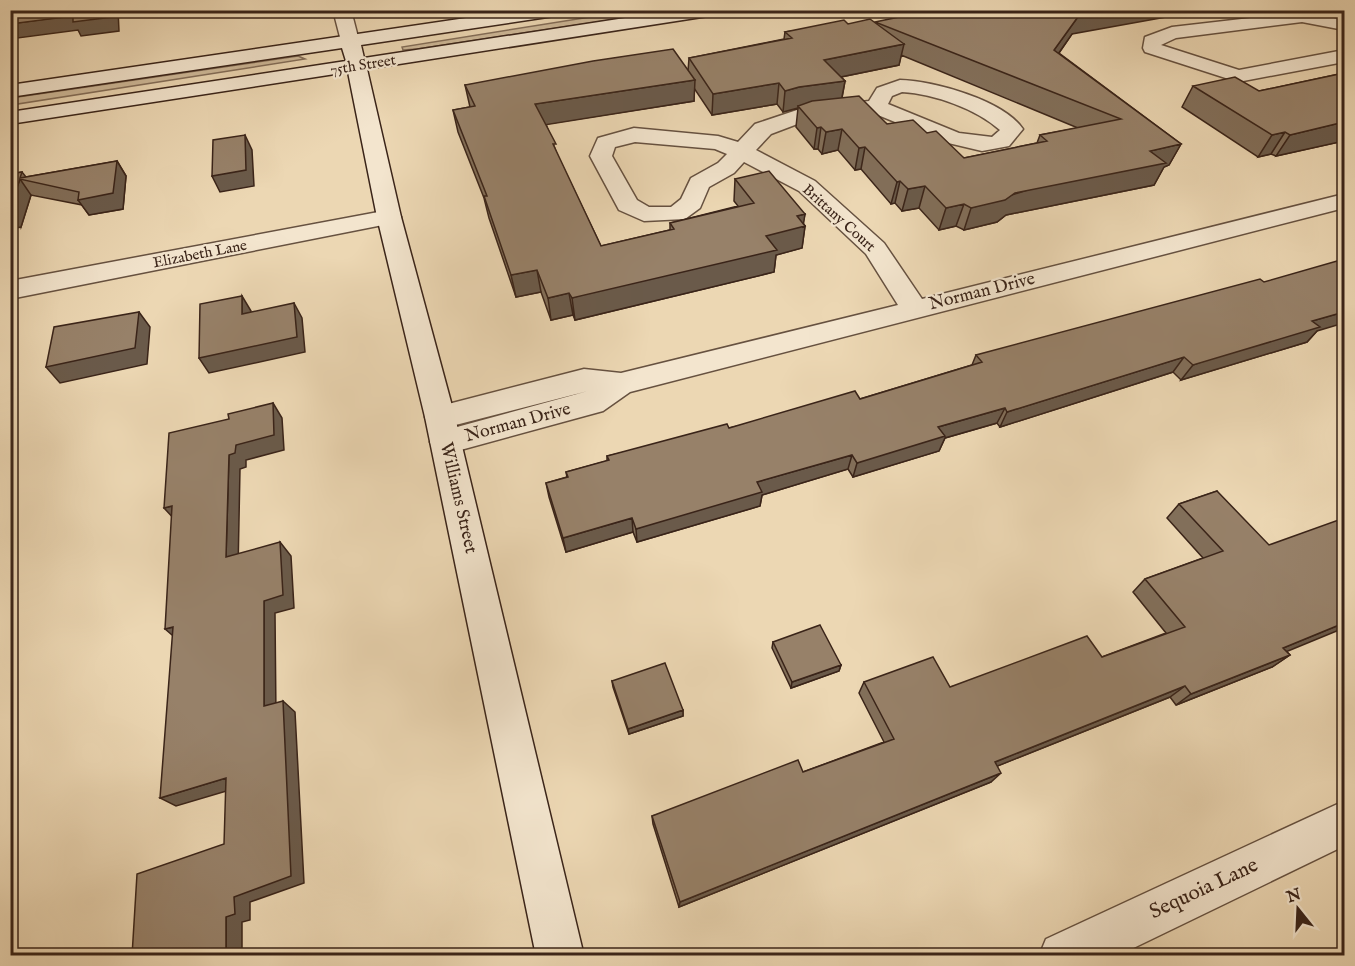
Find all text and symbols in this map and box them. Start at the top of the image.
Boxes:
street label: 75th Street [329,50,397,80]
street label: Brittany Court [798,180,880,256]
street label: Elizabeth Lane [151,236,249,272]
street label: Norman Drive [927,268,1037,316]
street label: Norman Drive [463,398,573,448]
street label: Williams Street [434,440,482,556]
street label: Sequoia Lane [1145,852,1263,926]
north arrow [1268,879,1328,939]
text: N [1283,885,1304,909]

